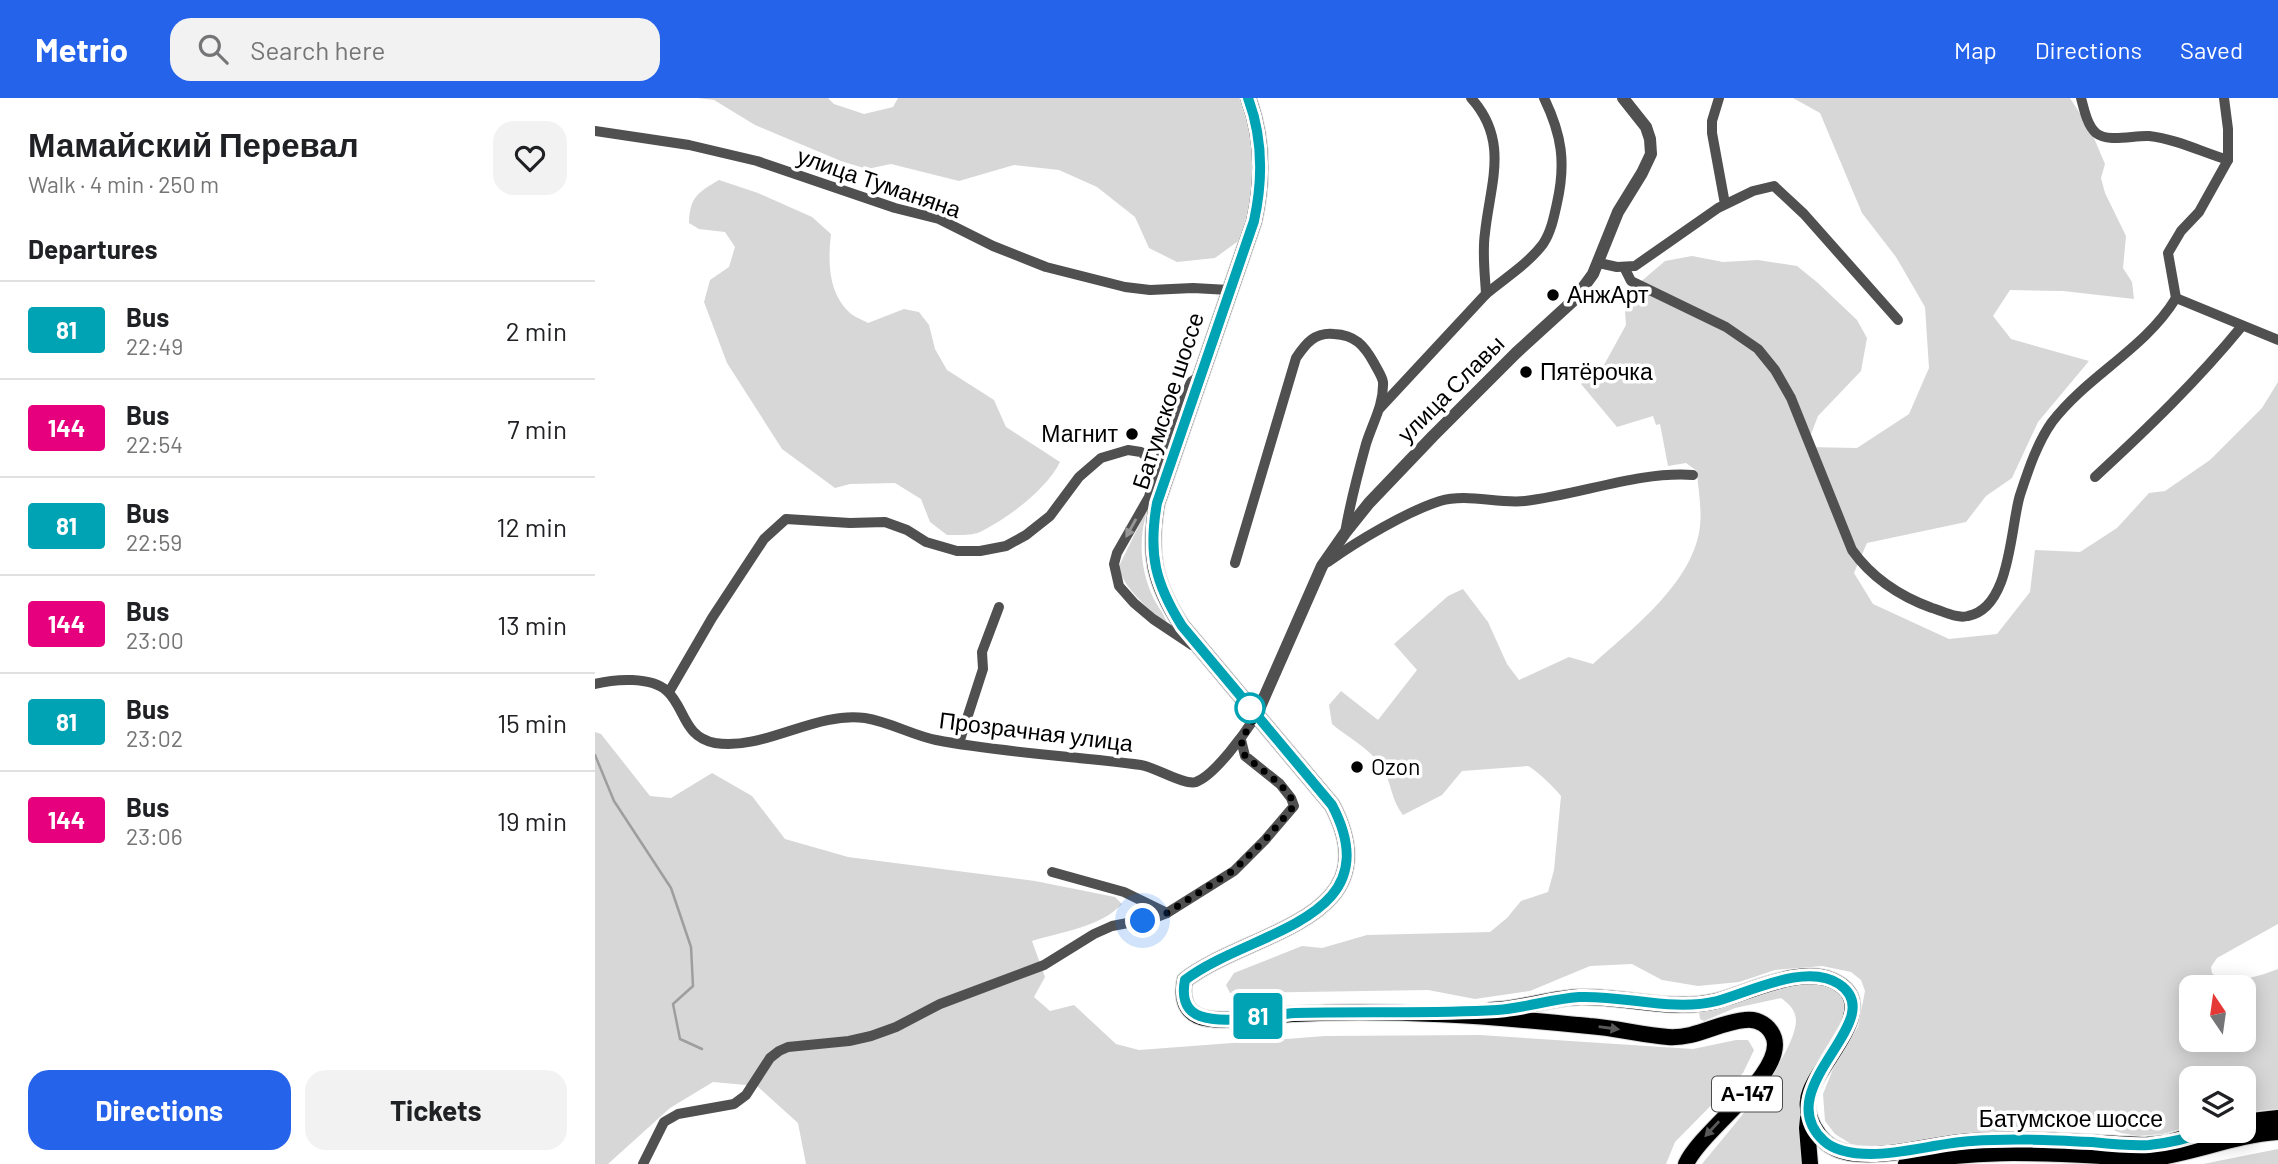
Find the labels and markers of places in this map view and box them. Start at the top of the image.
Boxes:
place label: АнжАрт [1567,280,1649,308]
marker: АнжАрт [1545,287,1561,303]
place label: Пятёрочка [1540,357,1653,385]
marker: Пятёрочка [1518,364,1534,380]
place label: Магнит [1041,419,1118,447]
marker: Магнит [1124,426,1140,442]
unlabelled marker [1235,693,1265,723]
place label: Ozon [1371,752,1420,780]
marker: Ozon [1349,759,1365,775]

